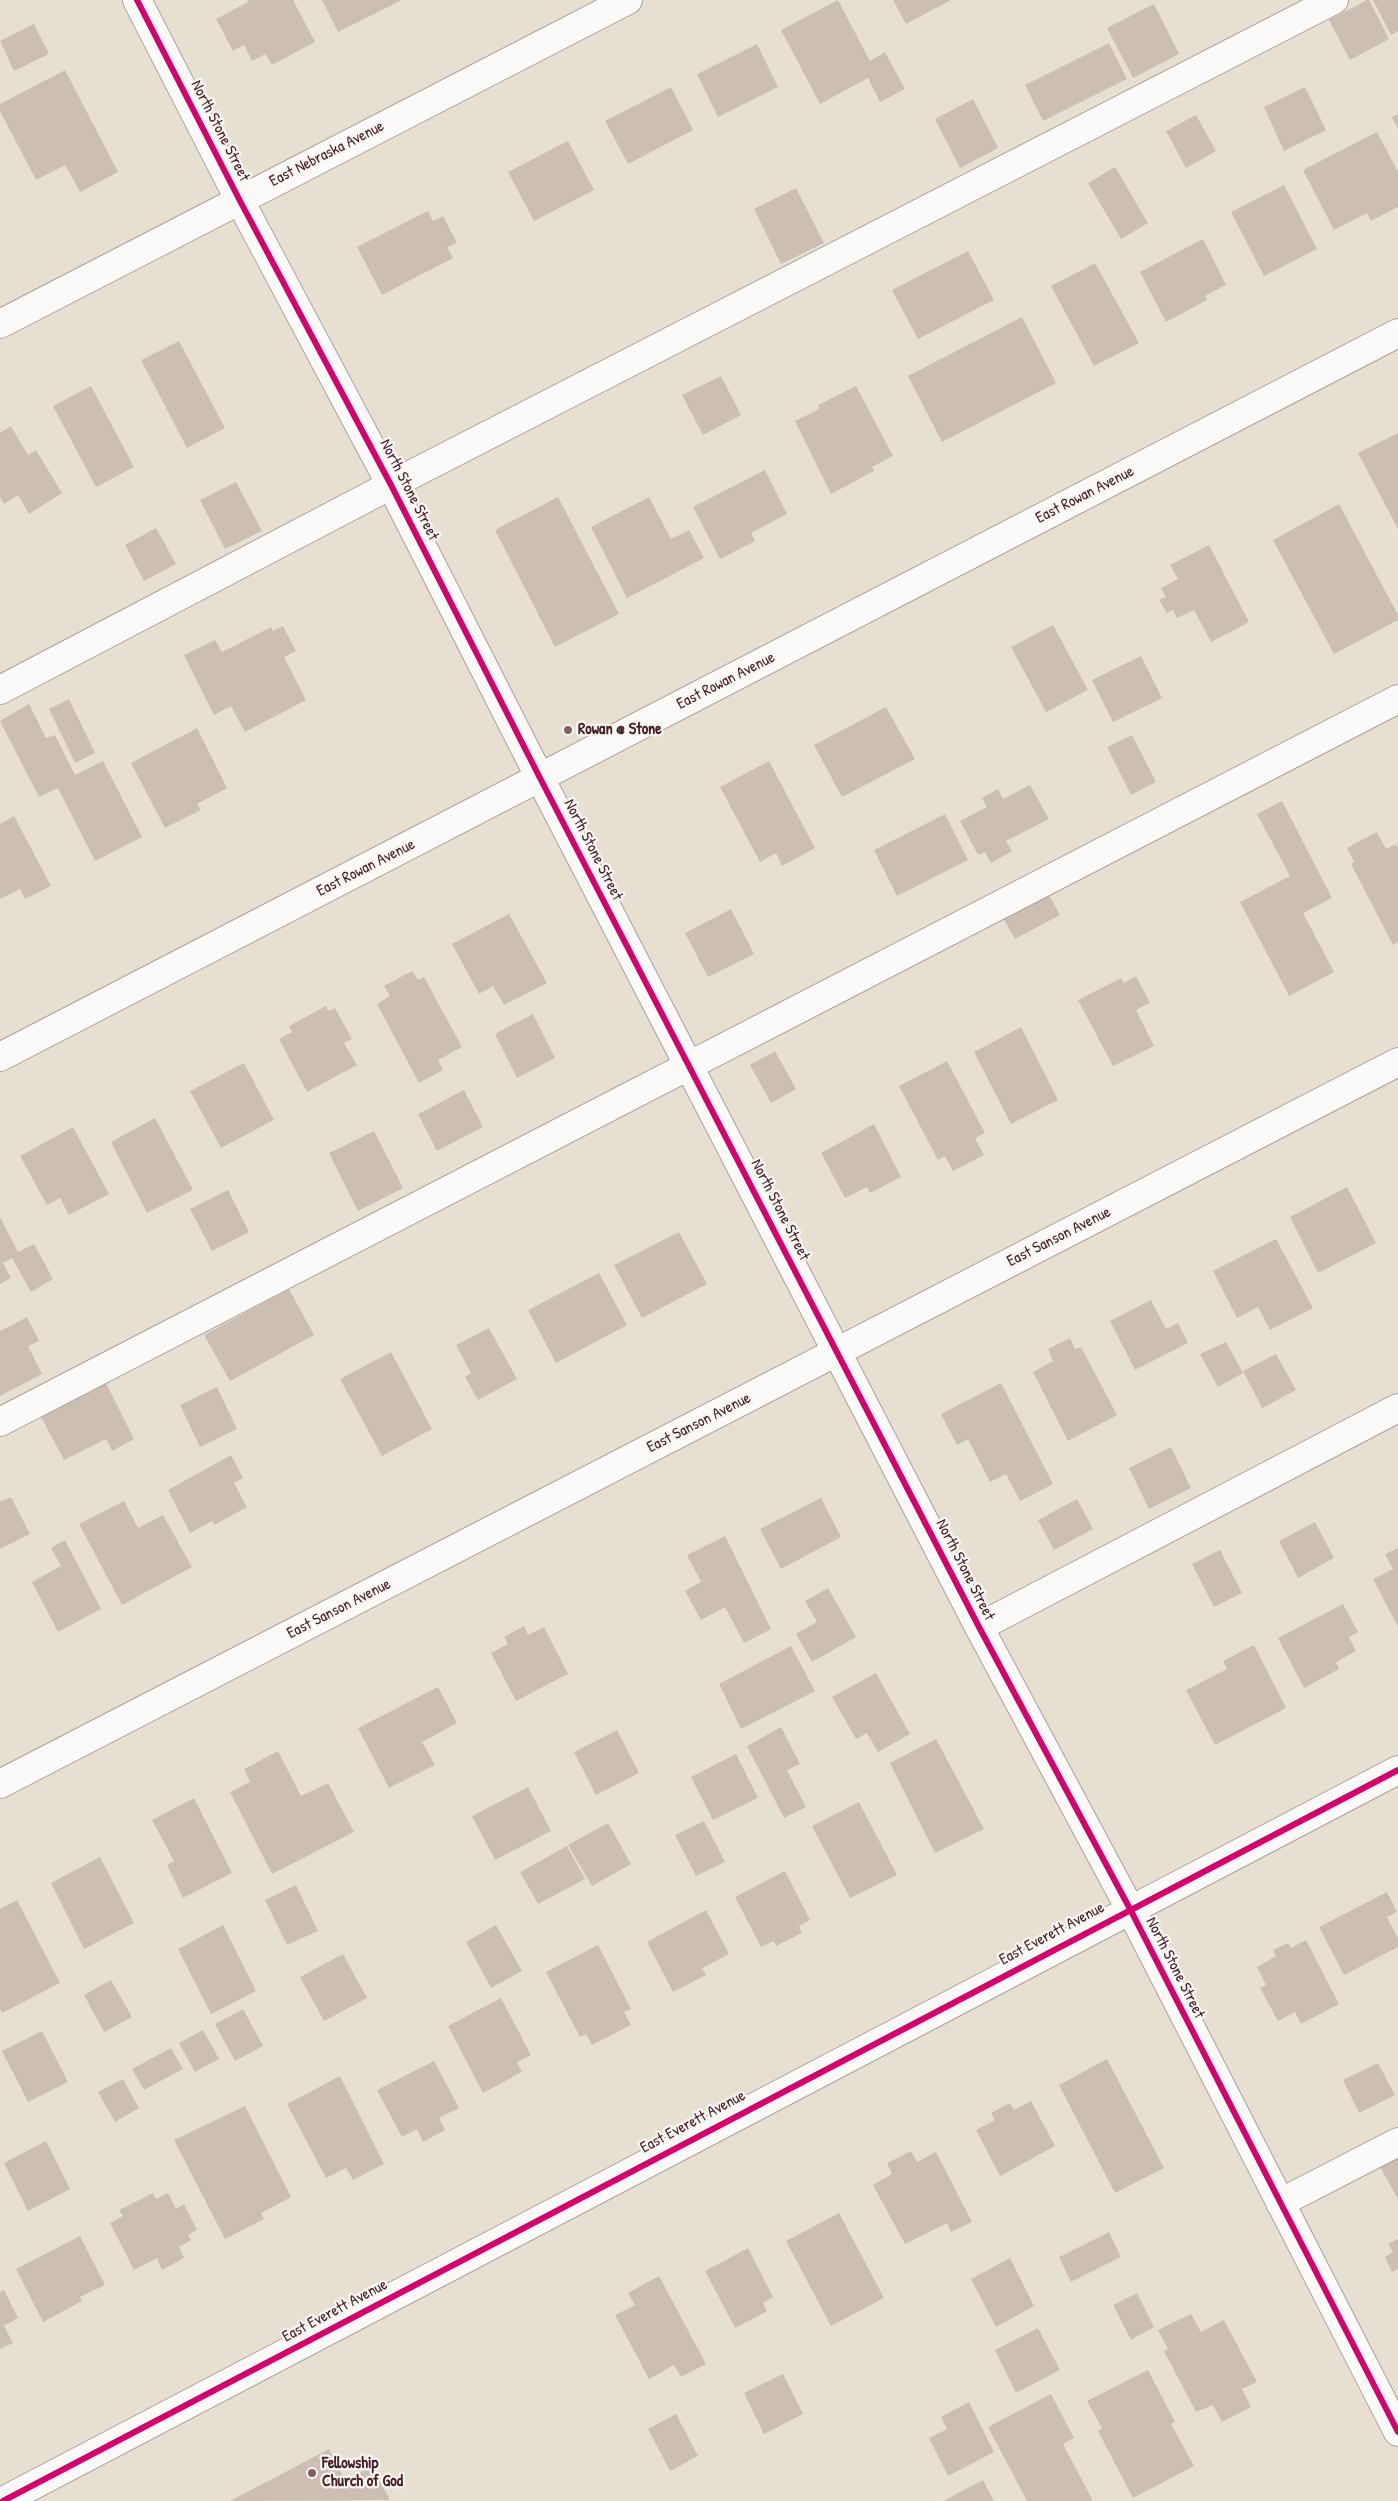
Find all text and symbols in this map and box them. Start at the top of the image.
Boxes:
street label: North Stone Street [186,77,254,185]
street label: East Nebraska Avenue [267,117,387,191]
street label: North Stone Street [375,436,443,544]
street label: East Rowan Avenue [1033,462,1137,528]
street label: East Rowan Avenue [674,648,778,714]
place label: Rowan @ Stone [578,720,662,740]
marker: Rowan @ Stone [562,724,574,736]
street label: North Stone Street [559,796,627,904]
street label: East Rowan Avenue [314,835,418,901]
street label: North Stone Street [746,1156,814,1264]
street label: East Sanson Avenue [1004,1203,1114,1271]
street label: East Sanson Avenue [644,1389,754,1457]
street label: North Stone Street [931,1516,999,1624]
street label: East Sanson Avenue [284,1575,394,1643]
street label: East Everett Avenue [996,1898,1108,1970]
street label: North Stone Street [1141,1914,1209,2022]
street label: East Everett Avenue [637,2086,749,2158]
street label: East Everett Avenue [279,2275,391,2347]
place label: Fellowship Church of God [322,2454,403,2492]
marker: Fellowship Church of God [306,2467,318,2479]

